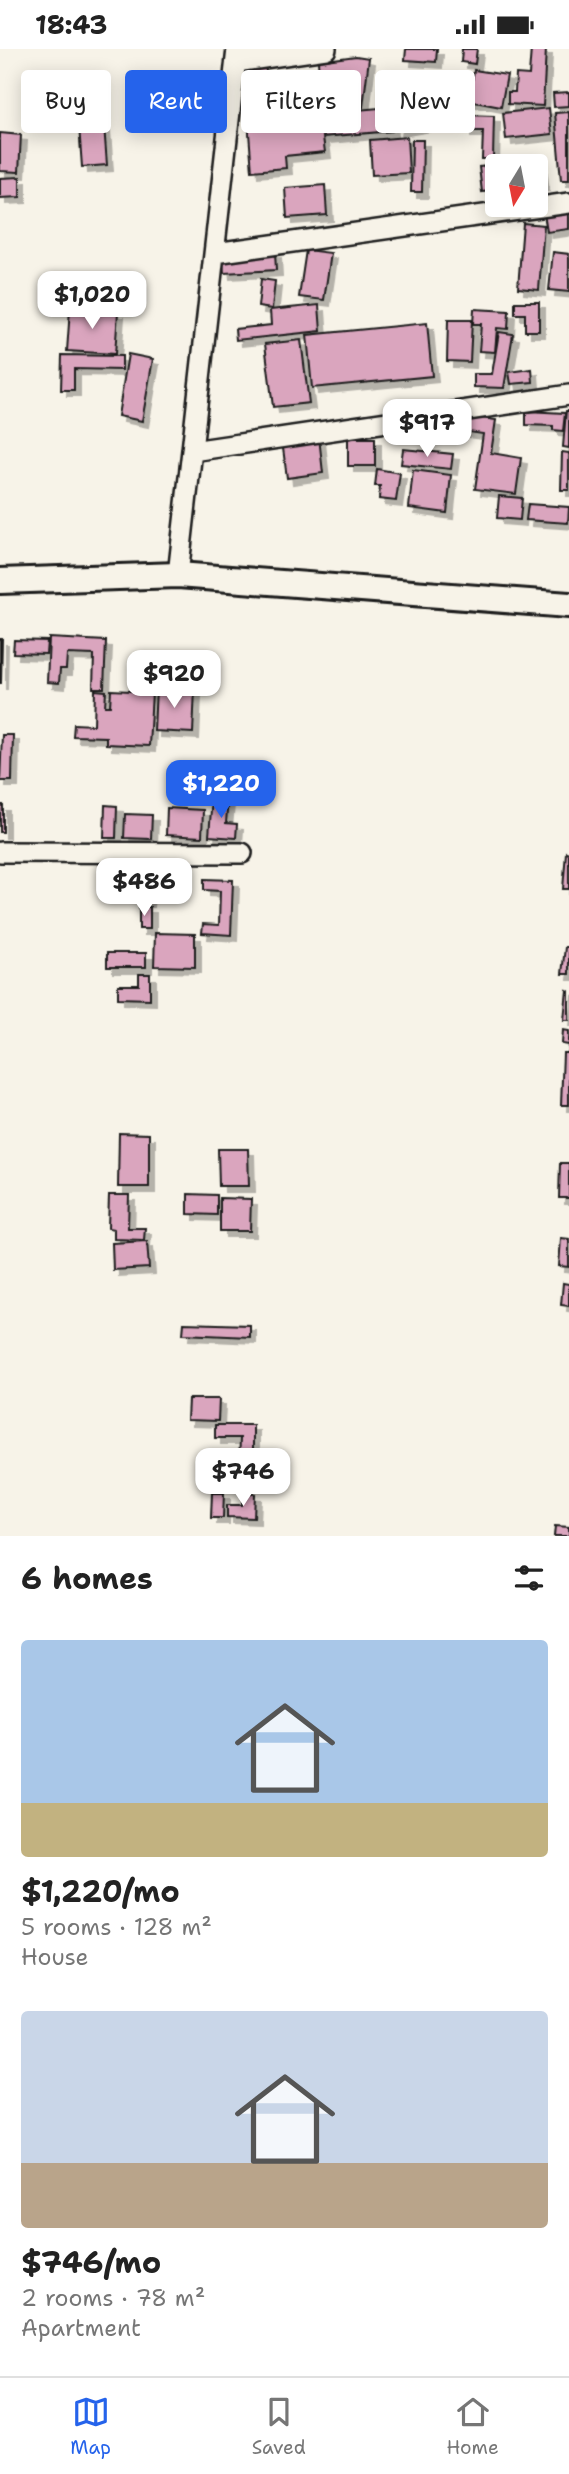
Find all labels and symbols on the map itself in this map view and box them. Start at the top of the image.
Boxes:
north arrow [485,154,548,217]
pin: $1,020 [35,271,149,331]
pin: $917 [386,399,468,459]
pin: $920 [133,651,215,710]
pin: $1,220 [164,761,278,820]
pin: $486 [103,859,185,918]
pin: $746 [202,1449,284,1508]

